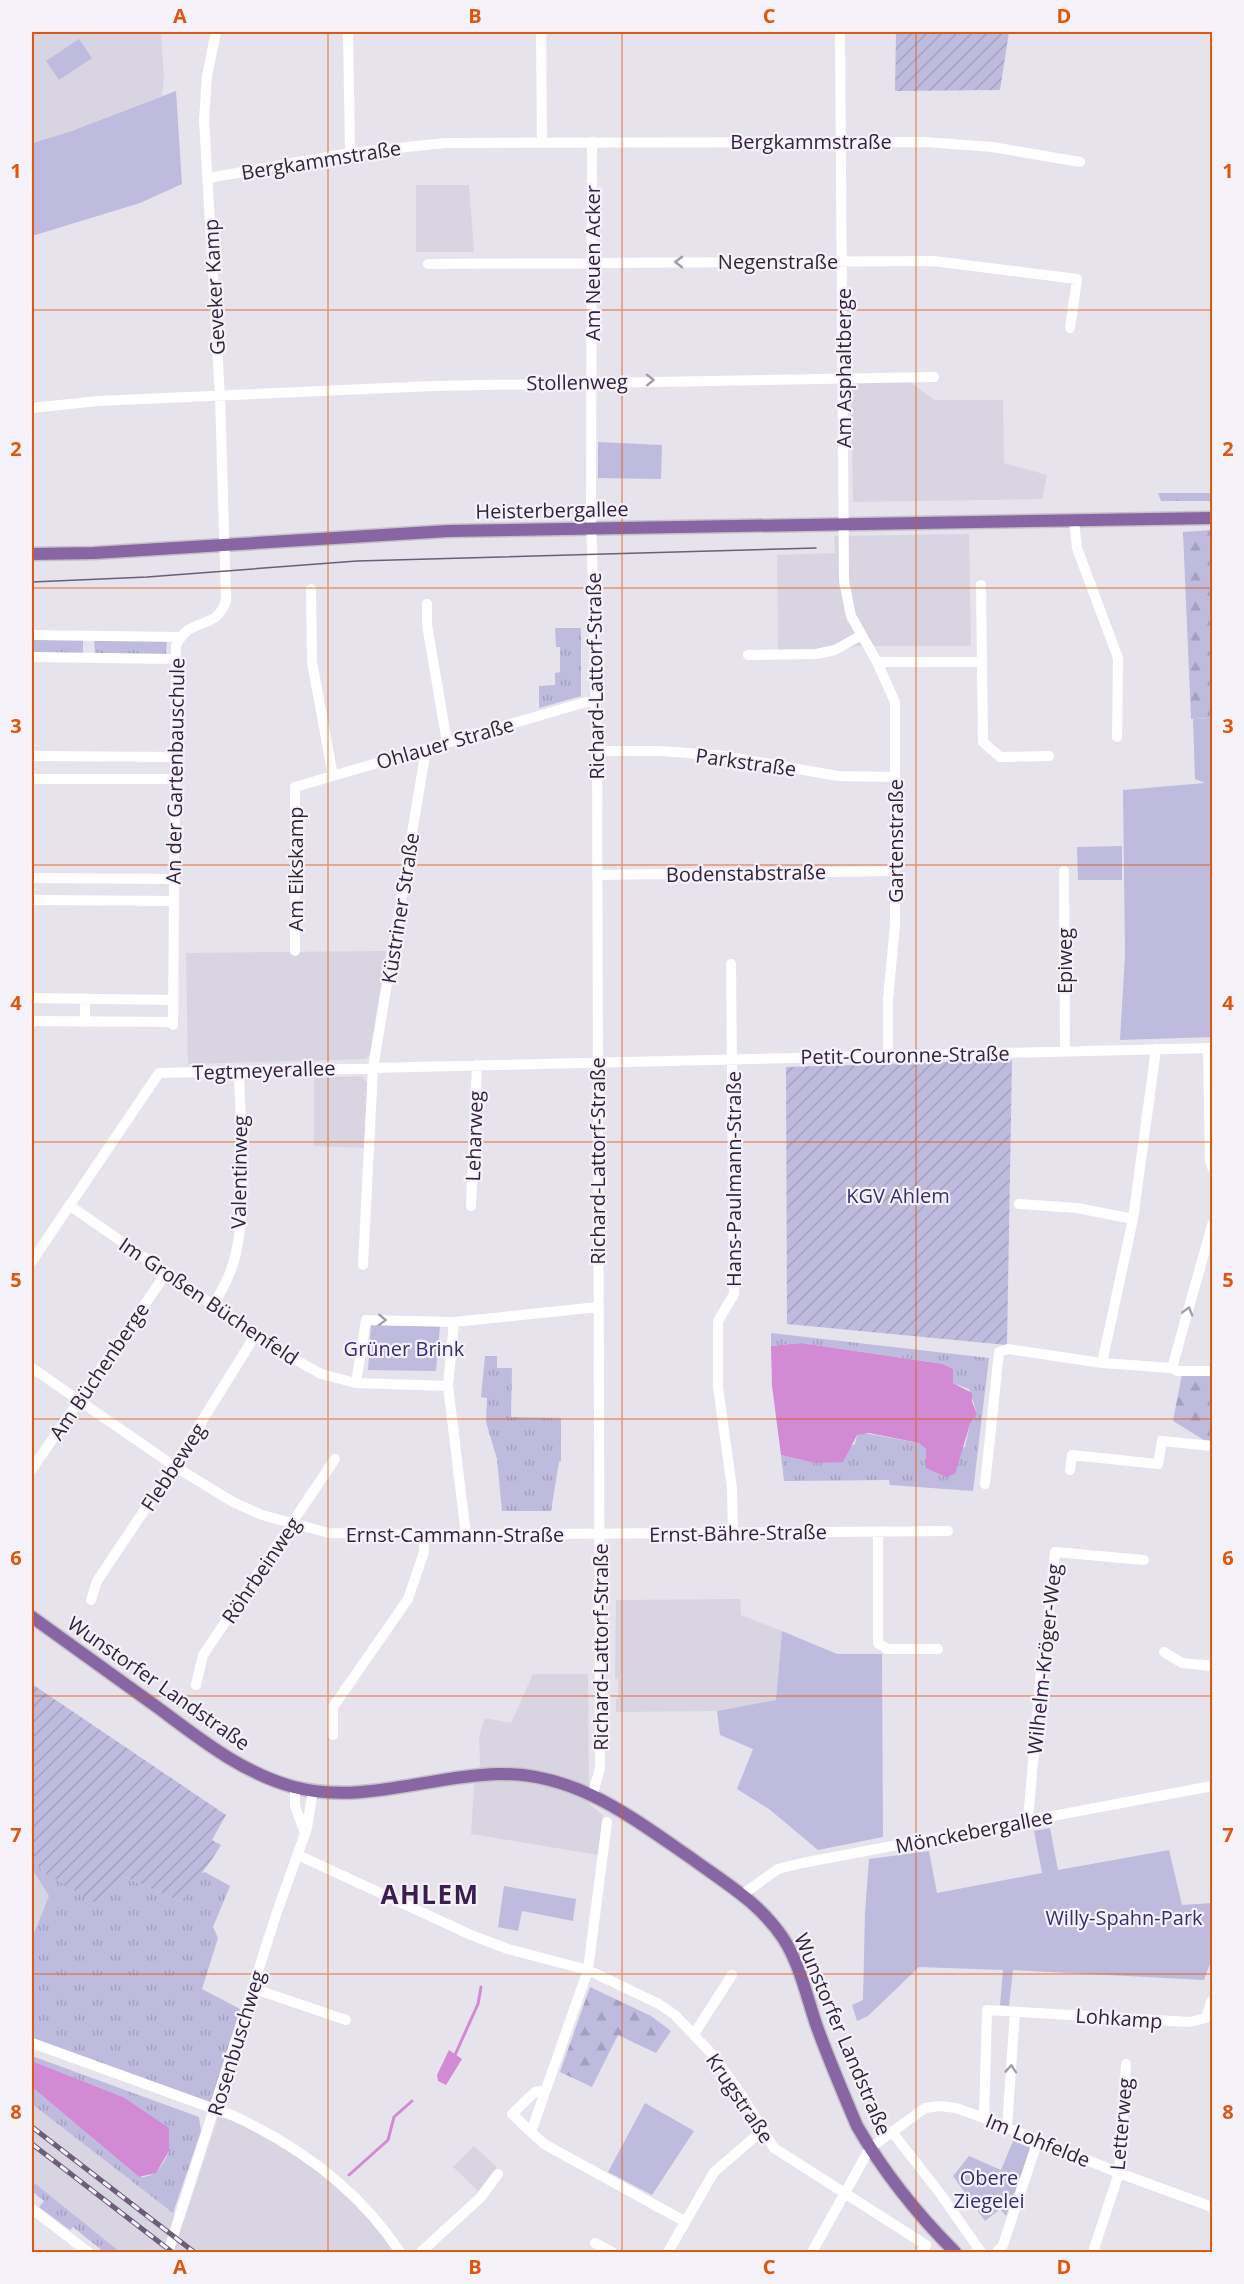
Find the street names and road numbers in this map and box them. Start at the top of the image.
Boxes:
street label: Bergkammstraße [730,128,892,155]
street label: Bergkammstraße [239,134,403,186]
street label: Am Neuen Acker [579,185,606,341]
street label: Geveker Kamp [197,218,231,356]
street label: Negenstraße [718,248,838,275]
street label: Am Asphaltberge [830,288,857,448]
street label: Stollenweg [526,368,628,396]
street label: Heisterbergallee [475,495,629,525]
street label: Richard-Lattorf-Straße [580,572,610,780]
street label: An der Gartenbauschule [160,657,190,885]
street label: Ohlauer Straße [373,710,517,776]
street label: Parkstraße [694,742,798,782]
street label: Gartenstraße [882,779,909,903]
street label: Am Eikskamp [282,807,309,931]
street label: Küstriner Straße [375,831,425,985]
street label: Bodenstabstraße [666,858,826,888]
street label: Epiweg [1051,928,1078,994]
street label: Petit-Couronne-Straße [800,1040,1010,1070]
street label: Tegtmeyerallee [192,1054,336,1086]
street label: Richard-Lattorf-Straße [584,1057,611,1265]
street label: Hans-Paulmann-Straße [720,1071,747,1287]
street label: Leharweg [459,1090,489,1182]
street label: Valentinweg [225,1115,253,1229]
street label: Im Großen Büchenfeld [114,1231,304,1371]
street label: Am Büchenberge [43,1297,155,1445]
street label: Flebbeweg [134,1418,212,1516]
street label: Röhrbeinweg [215,1511,307,1629]
street label: Ernst-Bähre-Straße [649,1518,827,1548]
street label: Ernst-Cammann-Straße [346,1521,564,1548]
street label: Richard-Lattorf-Straße [587,1543,614,1751]
street label: Wilhelm-Kröger-Weg [1021,1562,1067,1756]
street label: Wunstorfer Landstraße [62,1610,256,1756]
street label: Mönckebergallee [893,1803,1055,1859]
street label: Wunstorfer Landstraße [788,1929,898,2139]
street label: Rosenbuschweg [201,1967,271,2119]
street label: Lohkamp [1075,2001,1163,2035]
street label: Krugstraße [700,2048,780,2148]
street label: Letterweg [1104,2076,1139,2171]
street label: Im Lohfelde [982,2107,1094,2173]

